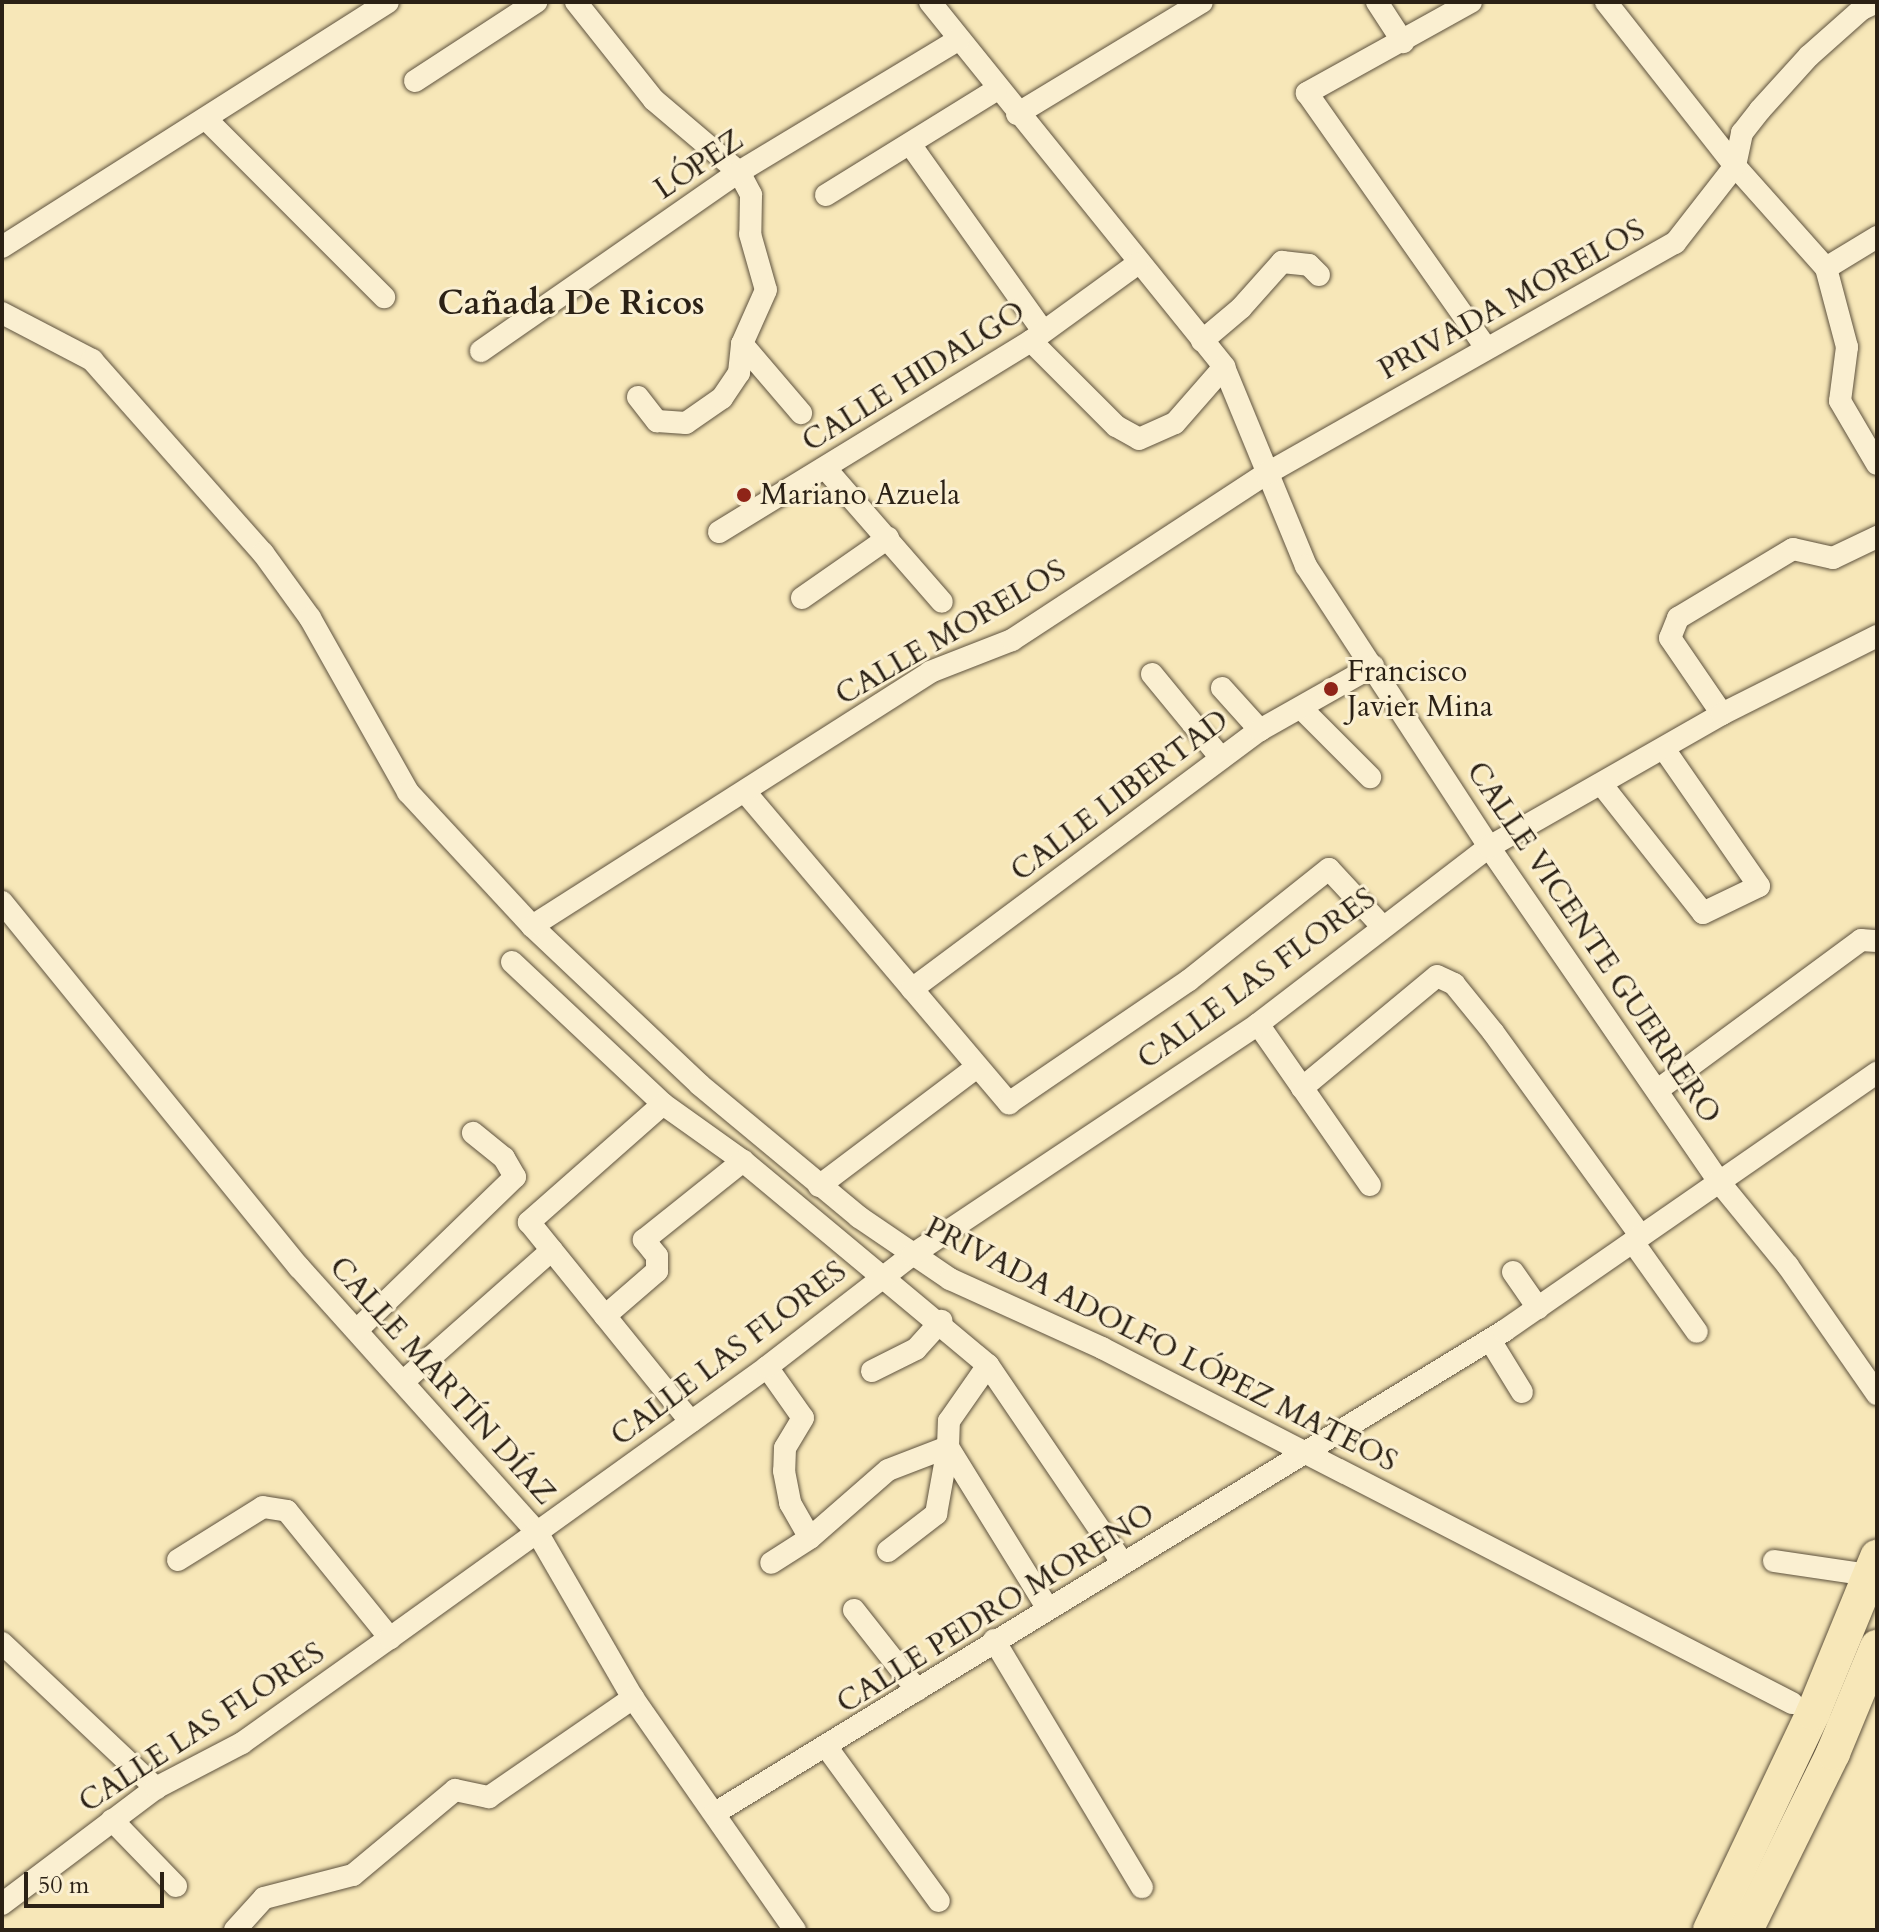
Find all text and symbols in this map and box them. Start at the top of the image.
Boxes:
street label: LÓPEZ [648,122,750,208]
street label: PRIVADA MORELOS [1373,212,1651,388]
district label: Cañada De Ricos [437,284,705,324]
street label: CALLE HIDALGO [796,294,1032,460]
place label: Mariano Azuela [760,477,960,513]
marker: Mariano Azuela [735,486,753,504]
street label: CALLE MORELOS [830,552,1072,714]
place label: Francisco Javier Mina [1347,654,1493,724]
marker: Francisco Javier Mina [1322,680,1340,698]
street label: CALLE LIBERTAD [1004,702,1236,890]
street label: CALLE VICENTE GUERRERO [1458,755,1728,1131]
street label: CALLE LAS FLORES [1131,881,1383,1077]
street label: PRIVADA ADOLFO LÓPEZ MATEOS [919,1210,1403,1480]
street label: CALLE MARTÍN DÍAZ [321,1250,563,1512]
street label: CALLE LAS FLORES [604,1254,854,1454]
street label: CALLE PEDRO MORENO [831,1496,1161,1722]
street label: CALLE LAS FLORES [73,1635,331,1821]
scale bar [28,1856,168,1906]
text: 50 m [38,1869,89,1902]

